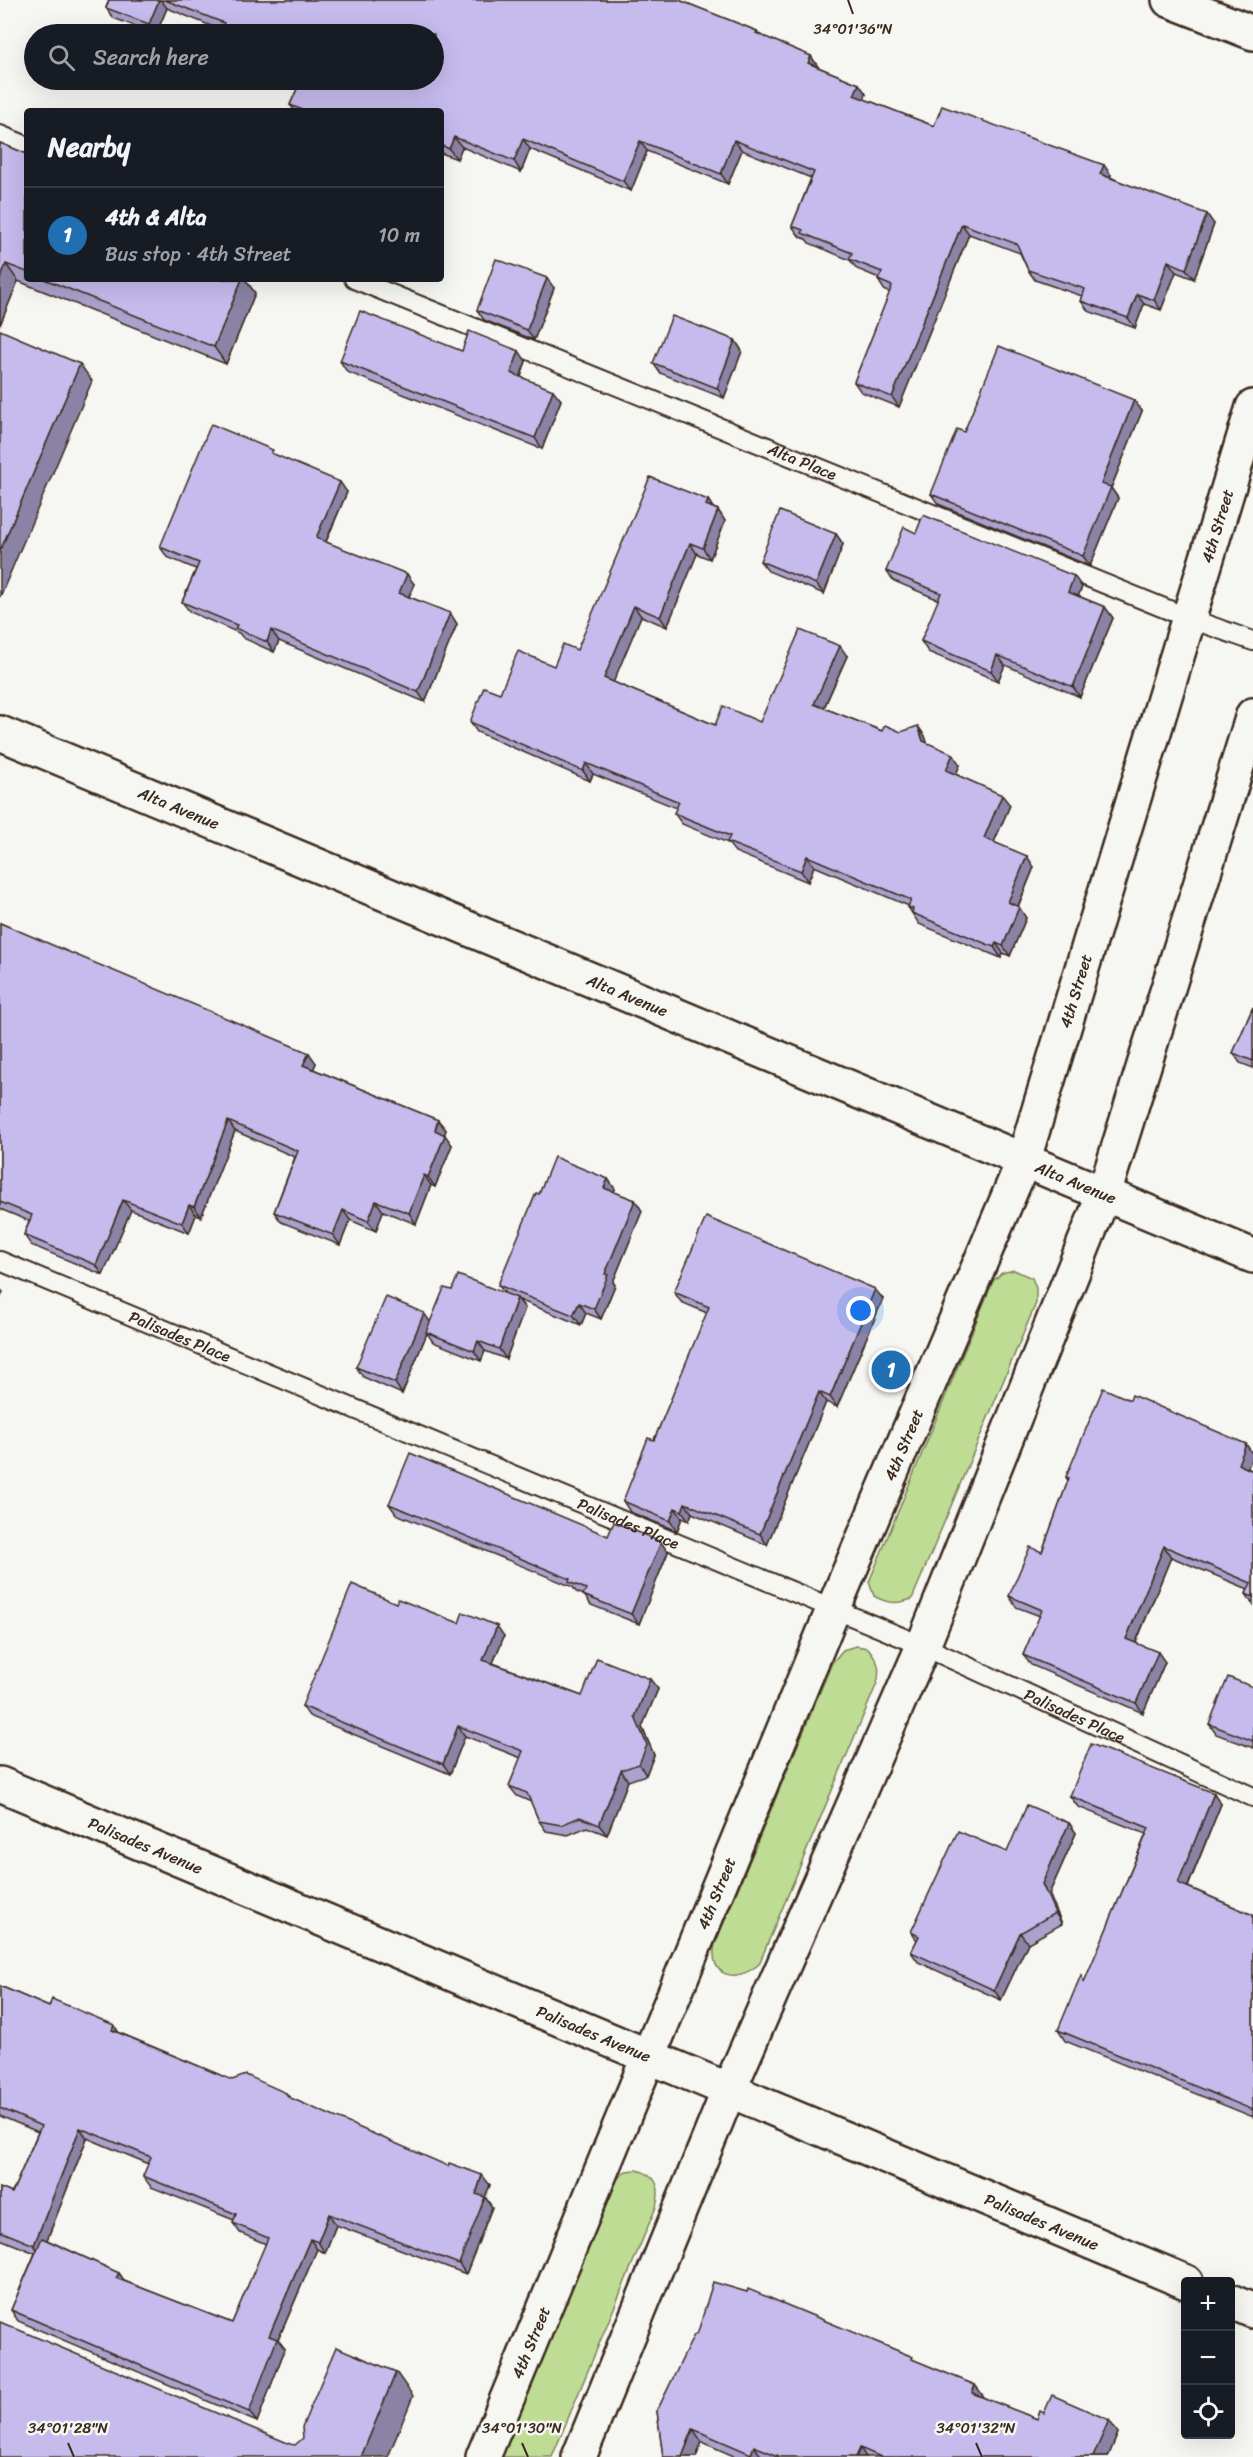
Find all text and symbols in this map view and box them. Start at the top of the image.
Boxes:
text: 34°01'36"N [814,16,893,42]
search box [24,24,444,90]
text: Search here [93,38,209,77]
icon: search [45,41,78,74]
text: Nearby [48,124,130,170]
text: 4th & Alta [105,198,207,237]
text: 1 [63,218,72,253]
text: 10 m [378,218,420,253]
text: Bus stop · 4th Street [105,237,292,272]
street label: Alta Place [763,434,842,488]
street label: 4th Street [1192,485,1242,567]
street label: Alta Avenue [133,777,224,838]
street label: 4th Street [1050,950,1100,1031]
street label: Alta Avenue [581,965,673,1025]
street label: Alta Avenue [1030,1152,1121,1212]
your location [846,1296,875,1325]
street label: Palisades Place [124,1302,236,1370]
pin: 1 [872,1348,910,1392]
street label: 4th Street [875,1404,931,1485]
street label: Palisades Place [573,1489,684,1558]
street label: Palisades Place [1019,1680,1130,1751]
street label: Palisades Avenue [84,1808,208,1882]
street label: 4th Street [688,1853,744,1934]
street label: Palisades Avenue [532,1996,656,2070]
street label: Palisades Avenue [980,2184,1104,2258]
map controls [1181,2277,1235,2439]
button: + [1181,2277,1235,2331]
street label: 4th Street [502,2302,558,2383]
button: − [1181,2331,1235,2385]
button: locate [1181,2385,1235,2439]
text: 34°01'28"N [28,2415,109,2441]
text: 34°01'30"N [482,2415,563,2441]
text: 34°01'32"N [936,2415,1016,2441]

